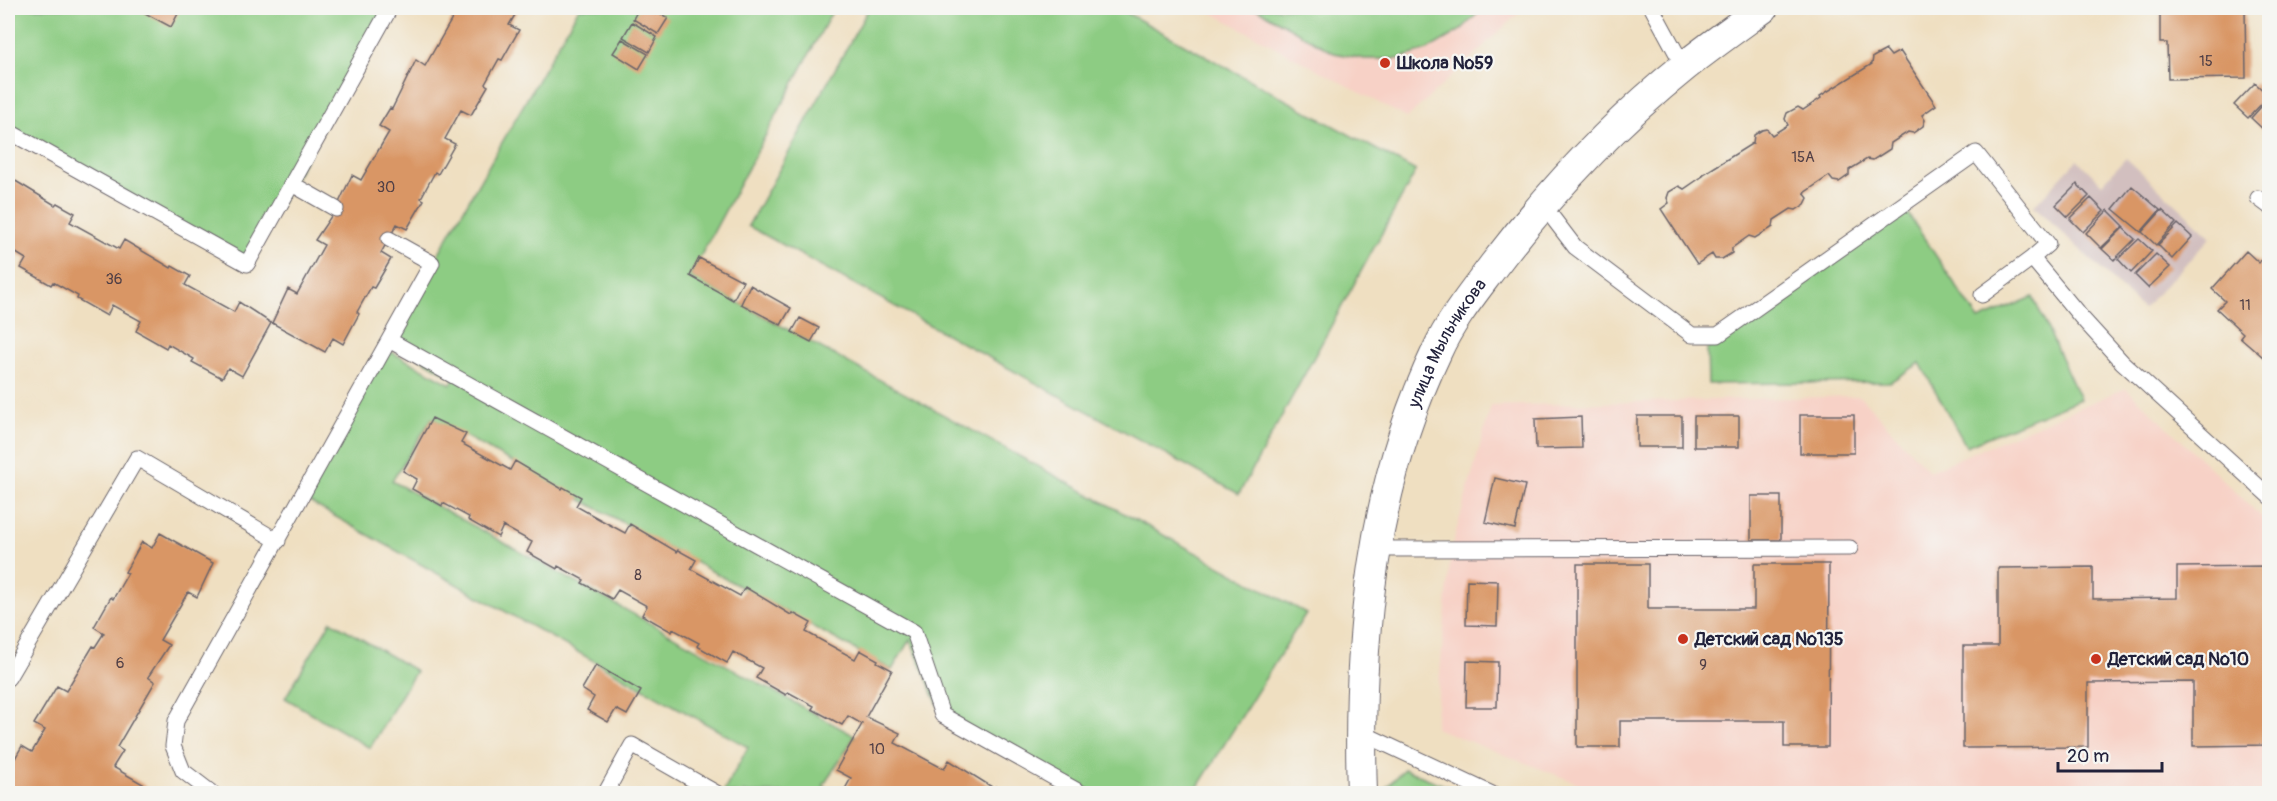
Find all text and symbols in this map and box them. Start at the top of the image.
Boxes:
place label: Школа №59 [1396,52,1493,75]
house number: 15 [2199,52,2213,71]
marker: Школа №59 [1378,56,1392,70]
house number: 15А [1791,148,1815,167]
house number: 30 [377,178,395,197]
house number: 36 [105,270,123,289]
street label: улица Мыльникова [1402,274,1491,412]
house number: 11 [2239,296,2251,315]
house number: 8 [634,566,642,585]
place label: Детский сад №135 [1694,628,1844,651]
marker: Детский сад №135 [1676,632,1690,646]
place label: Детский сад №10 [2107,648,2249,671]
marker: Детский сад №10 [2089,652,2103,666]
house number: 6 [116,654,124,673]
house number: 9 [1699,656,1707,675]
scale bar [2058,735,2162,773]
house number: 10 [869,740,885,759]
text: 20 m [2067,745,2109,768]

